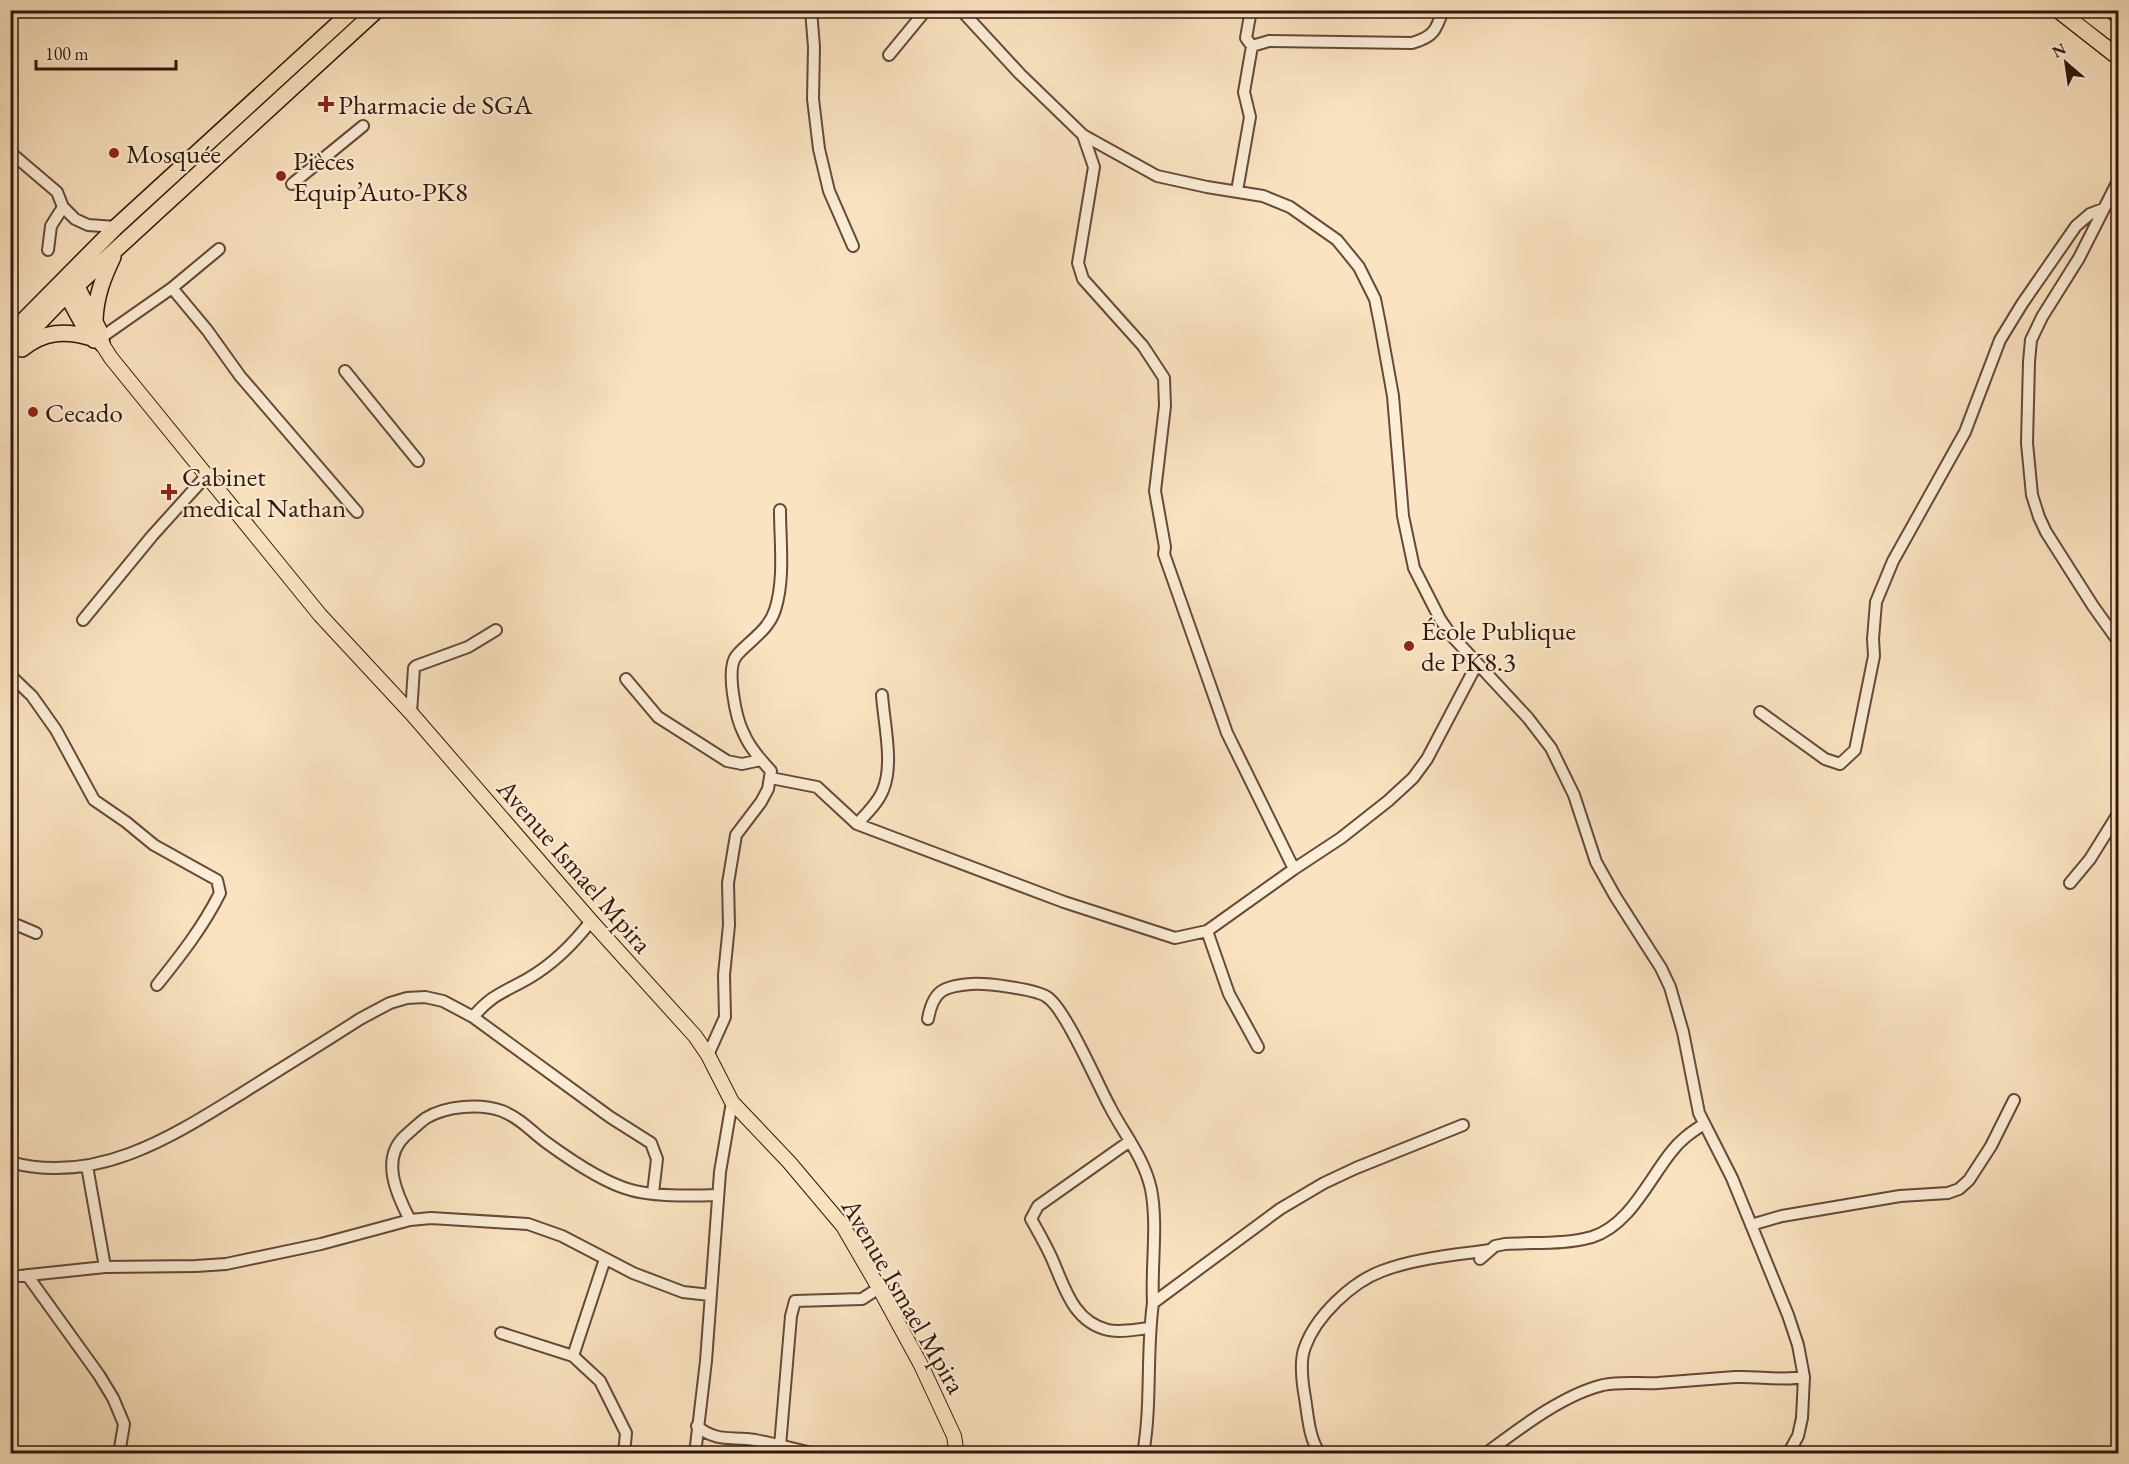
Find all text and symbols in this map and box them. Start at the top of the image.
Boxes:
scale bar [36,33,176,71]
north arrow [2036,33,2096,93]
text: N [2048,38,2070,63]
text: 100 m [45,42,89,65]
place label: Pharmacie de SGA [338,87,533,122]
marker: Pharmacie de SGA [319,97,333,111]
place label: Mosquée [126,136,221,171]
place label: Pièces Equip’Auto-PK8 [293,143,468,209]
marker: Mosquée [107,146,121,160]
marker: Pièces Equip’Auto-PK8 [274,169,288,183]
place label: Cecado [45,395,123,430]
marker: Cecado [26,405,40,419]
place label: Cabinet medical Nathan [182,459,346,525]
marker: Cabinet medical Nathan [160,483,178,501]
place label: École Publique de PK8.3 [1421,613,1576,679]
marker: École Publique de PK8.3 [1402,639,1416,653]
street label: Avenue Ismael Mpira [489,771,660,961]
street label: Avenue Ismael Mpira [833,1191,974,1400]

